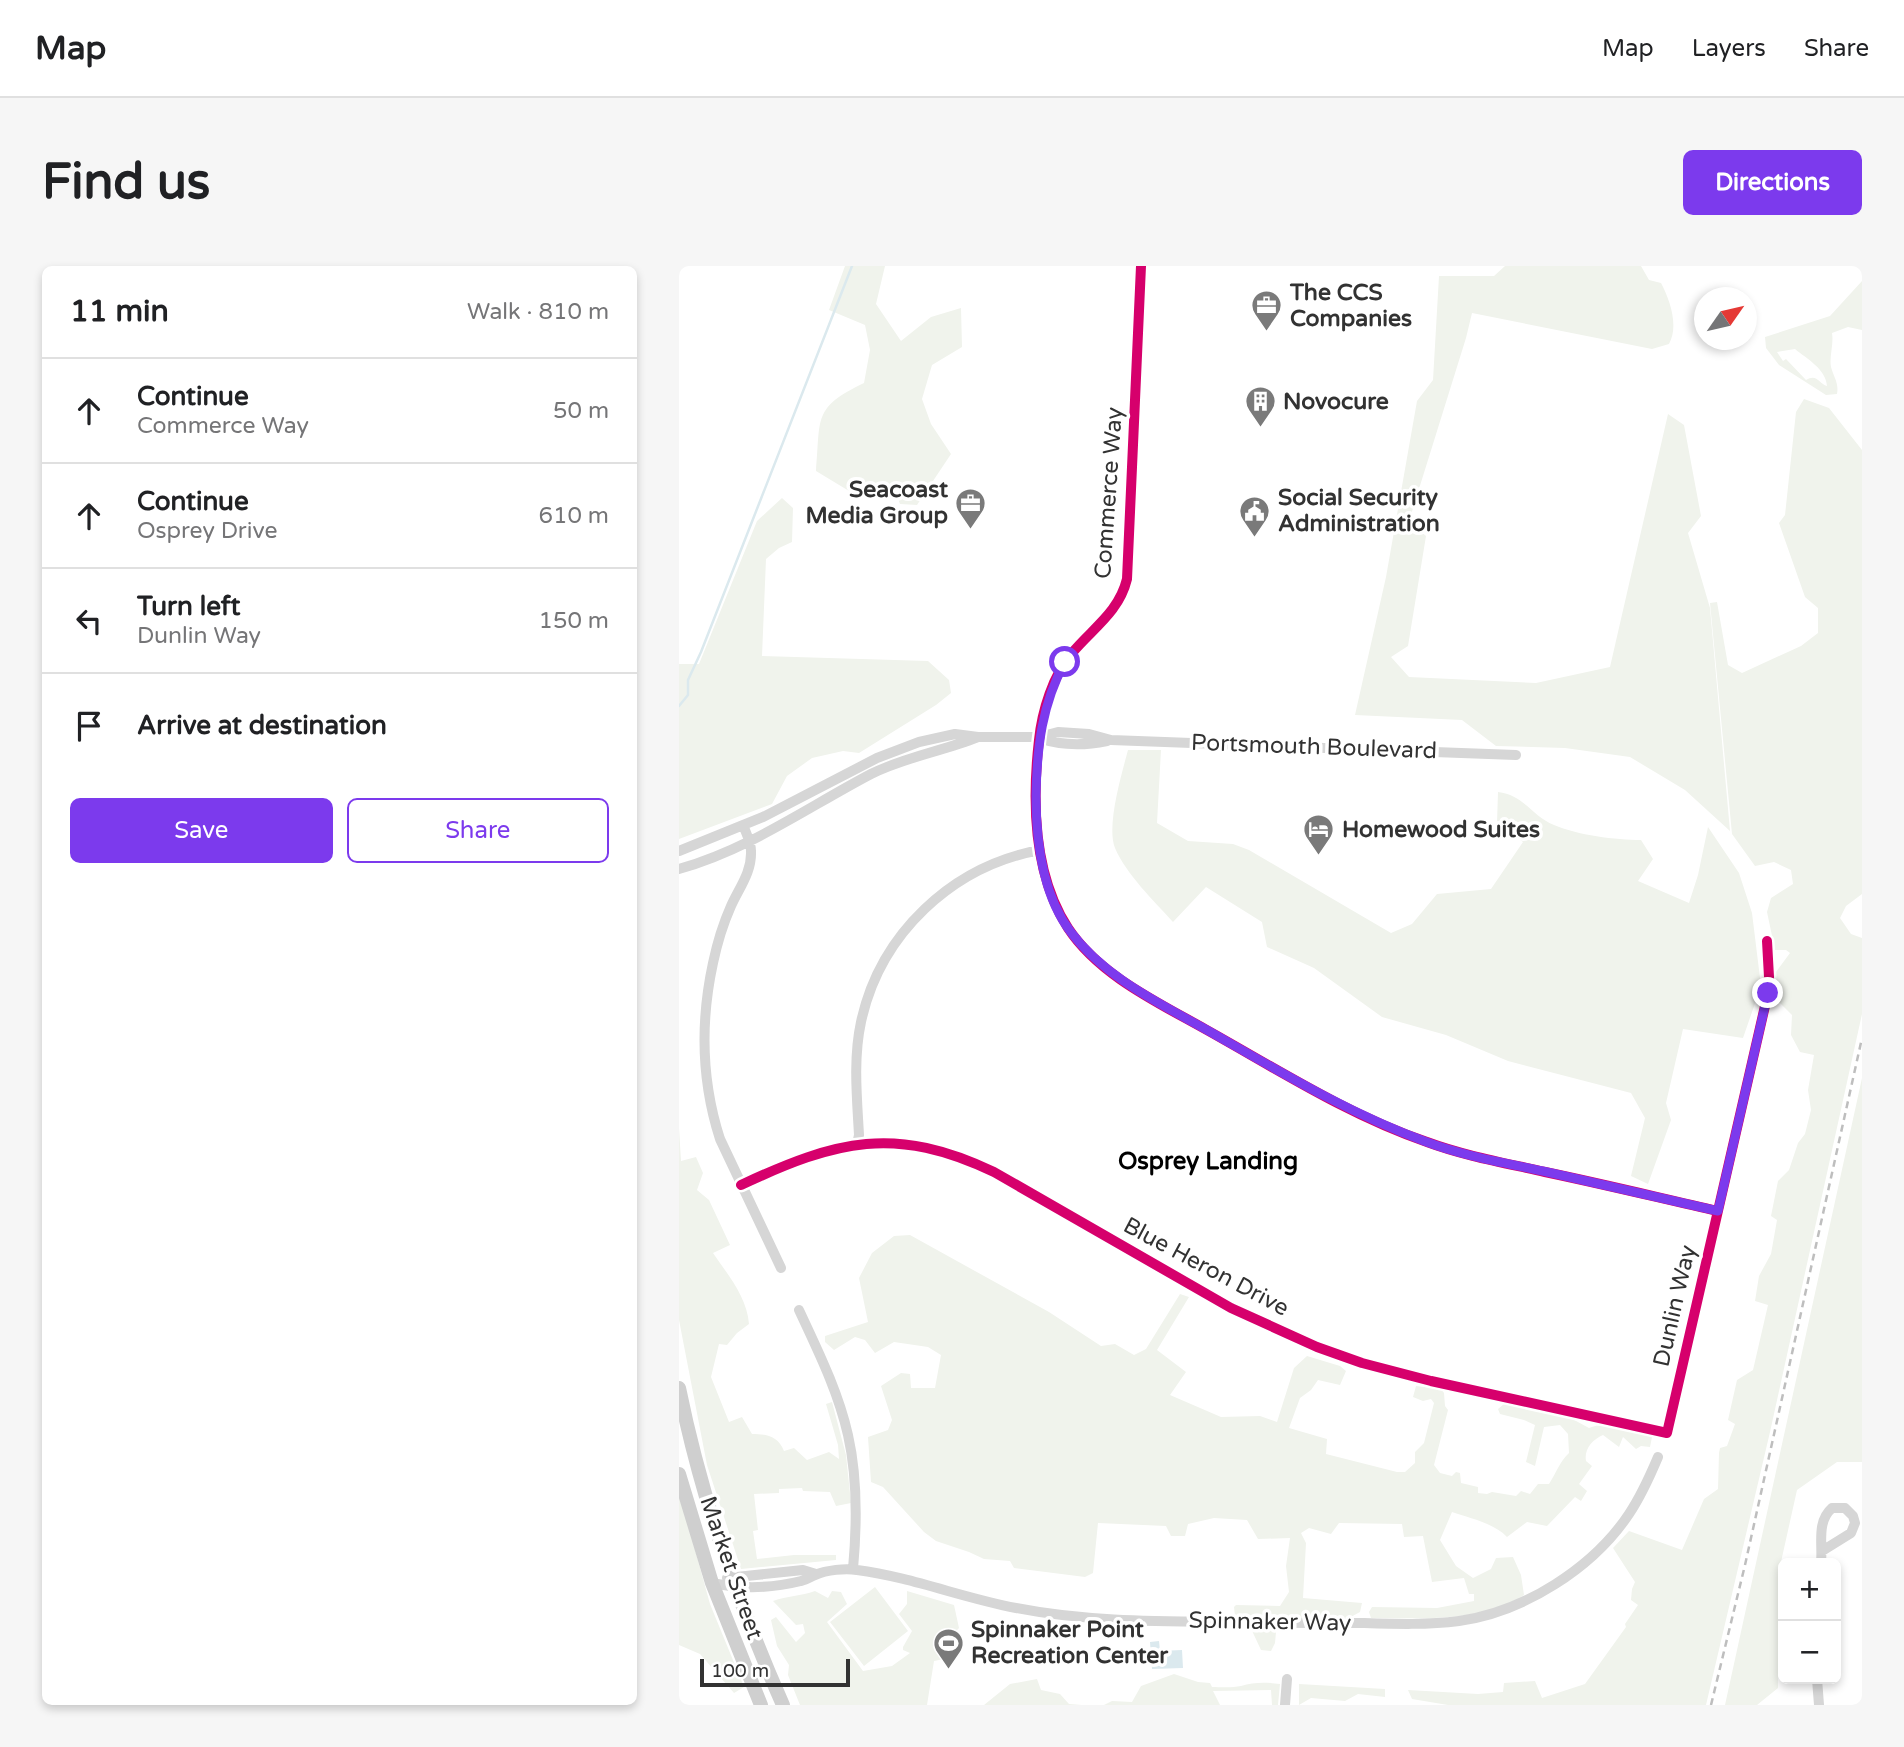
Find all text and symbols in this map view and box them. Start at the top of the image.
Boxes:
text: Map [35,29,106,68]
text: Map [1602,34,1654,63]
text: Layers [1692,34,1766,63]
text: Share [1804,34,1869,63]
button: Directions [1683,150,1862,215]
text: Find us [42,153,210,212]
place label: The CCS Companies [1289,279,1412,333]
north arrow [1694,287,1757,350]
office icon: The CCS Companies [1250,289,1284,333]
text: 11 min [70,293,169,330]
text: Walk · 810 m [467,298,609,326]
text: Continue [137,381,249,412]
building icon: Novocure [1243,385,1277,429]
place label: Novocure [1283,388,1389,416]
icon: ahead [70,392,108,430]
text: 50 m [553,397,609,425]
street label: Commerce Way [1089,406,1129,580]
text: Commerce Way [137,412,309,440]
place label: Seacoast Media Group [806,476,948,530]
place label: Social Security Administration [1278,484,1440,538]
text: Continue [137,486,249,517]
office icon: Seacoast Media Group [954,486,988,530]
public building icon: Social Security Administration [1238,494,1272,538]
icon: ahead [70,497,108,535]
text: 610 m [539,502,609,530]
text: Osprey Drive [137,517,277,545]
text: Turn left [137,591,240,622]
icon: left [70,602,108,640]
text: 150 m [539,607,609,635]
text: Dunlin Way [137,622,261,650]
route start [1049,646,1080,677]
icon: arrive [70,707,108,745]
text: Arrive at destination [137,710,387,741]
street label: Portsmouth Boulevard [1191,729,1437,765]
button: Save [70,798,333,863]
button: Share [347,798,609,863]
hotel icon: Homewood Suites [1302,813,1336,857]
place label: Homewood Suites [1342,816,1540,844]
route end [1752,977,1783,1008]
district label: Osprey Landing [1118,1147,1298,1176]
street label: Blue Heron Drive [1118,1212,1294,1322]
street label: Dunlin Way [1647,1242,1703,1370]
street label: Market Street [693,1493,769,1644]
map controls [1778,1558,1841,1684]
button: + [1778,1558,1841,1621]
street label: Spinnaker Way [1188,1607,1352,1637]
place label: Spinnaker Point Recreation Center [971,1616,1169,1670]
button: − [1778,1621,1841,1684]
sports icon: Spinnaker Point Recreation Center [931,1626,965,1670]
scale bar [700,1656,851,1688]
text: 100 m [711,1660,769,1682]

